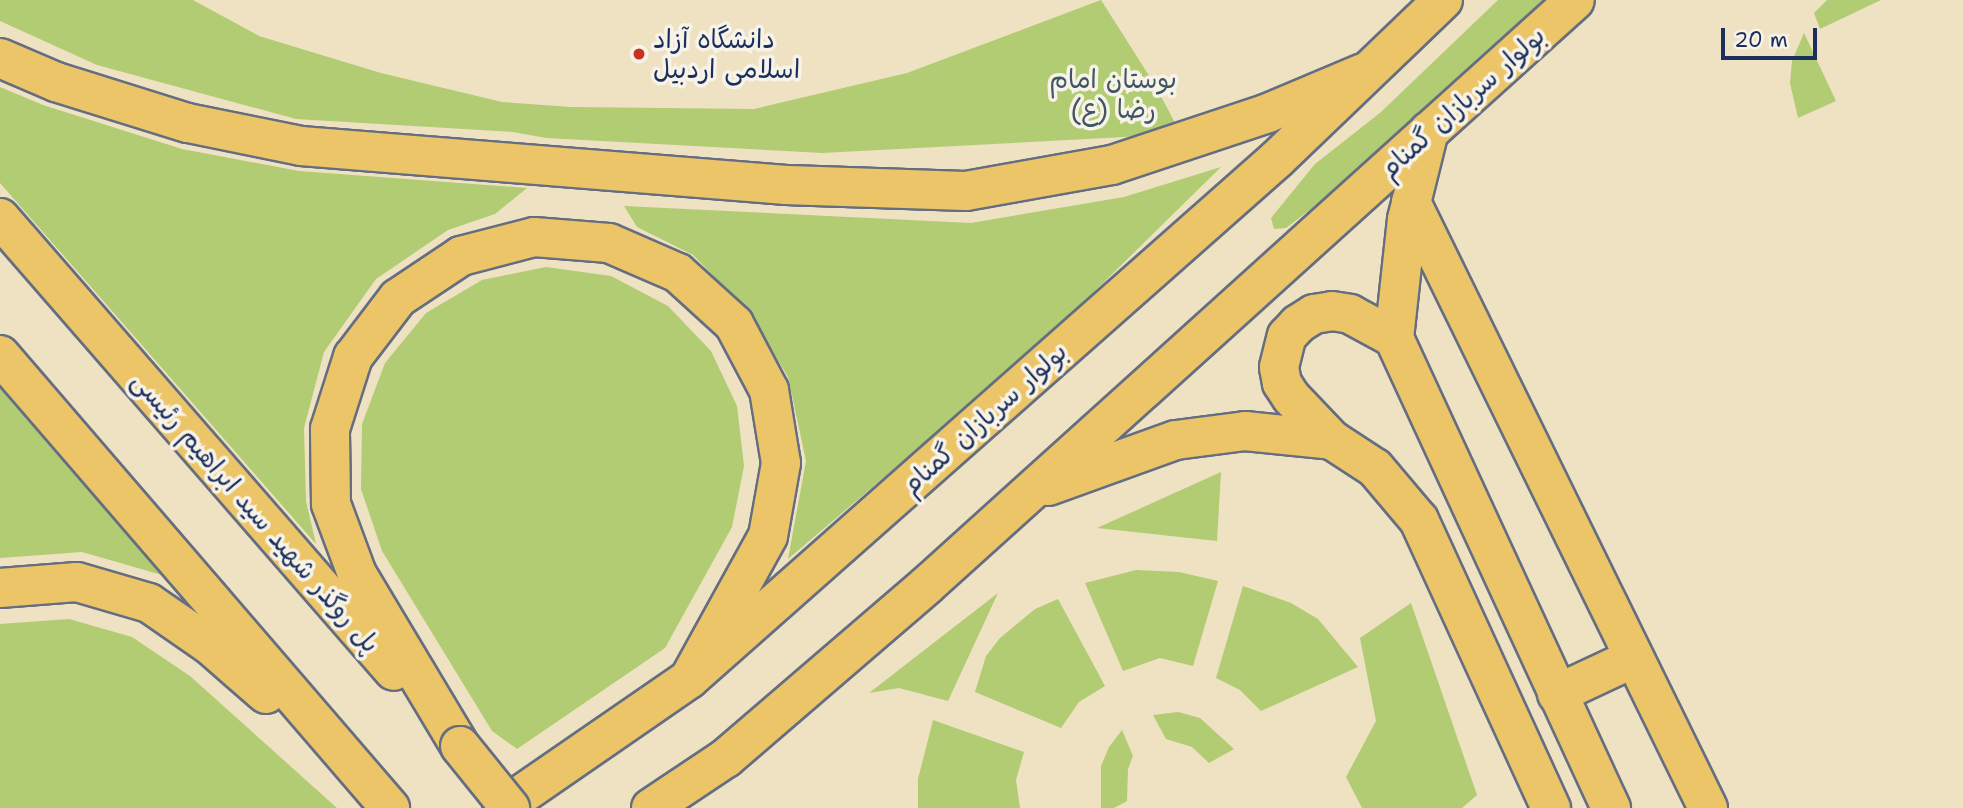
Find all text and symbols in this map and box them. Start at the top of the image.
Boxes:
scale bar [1725,14,1821,58]
street label: بولوار سربازان گمنام [1373,20,1551,184]
place label: دانشگاه آزاد اسلامی اردبیل [653,23,800,84]
text: 20 m [1734,26,1788,54]
marker: دانشگاه آزاد اسلامی اردبیل [631,46,647,62]
park label: بوستان امام رضا (ع) [1049,63,1177,124]
street label: بولوار سربازان گمنام [895,336,1073,500]
street label: پل روگذر شهید سید ابراهیم رئیسی [126,365,386,659]

